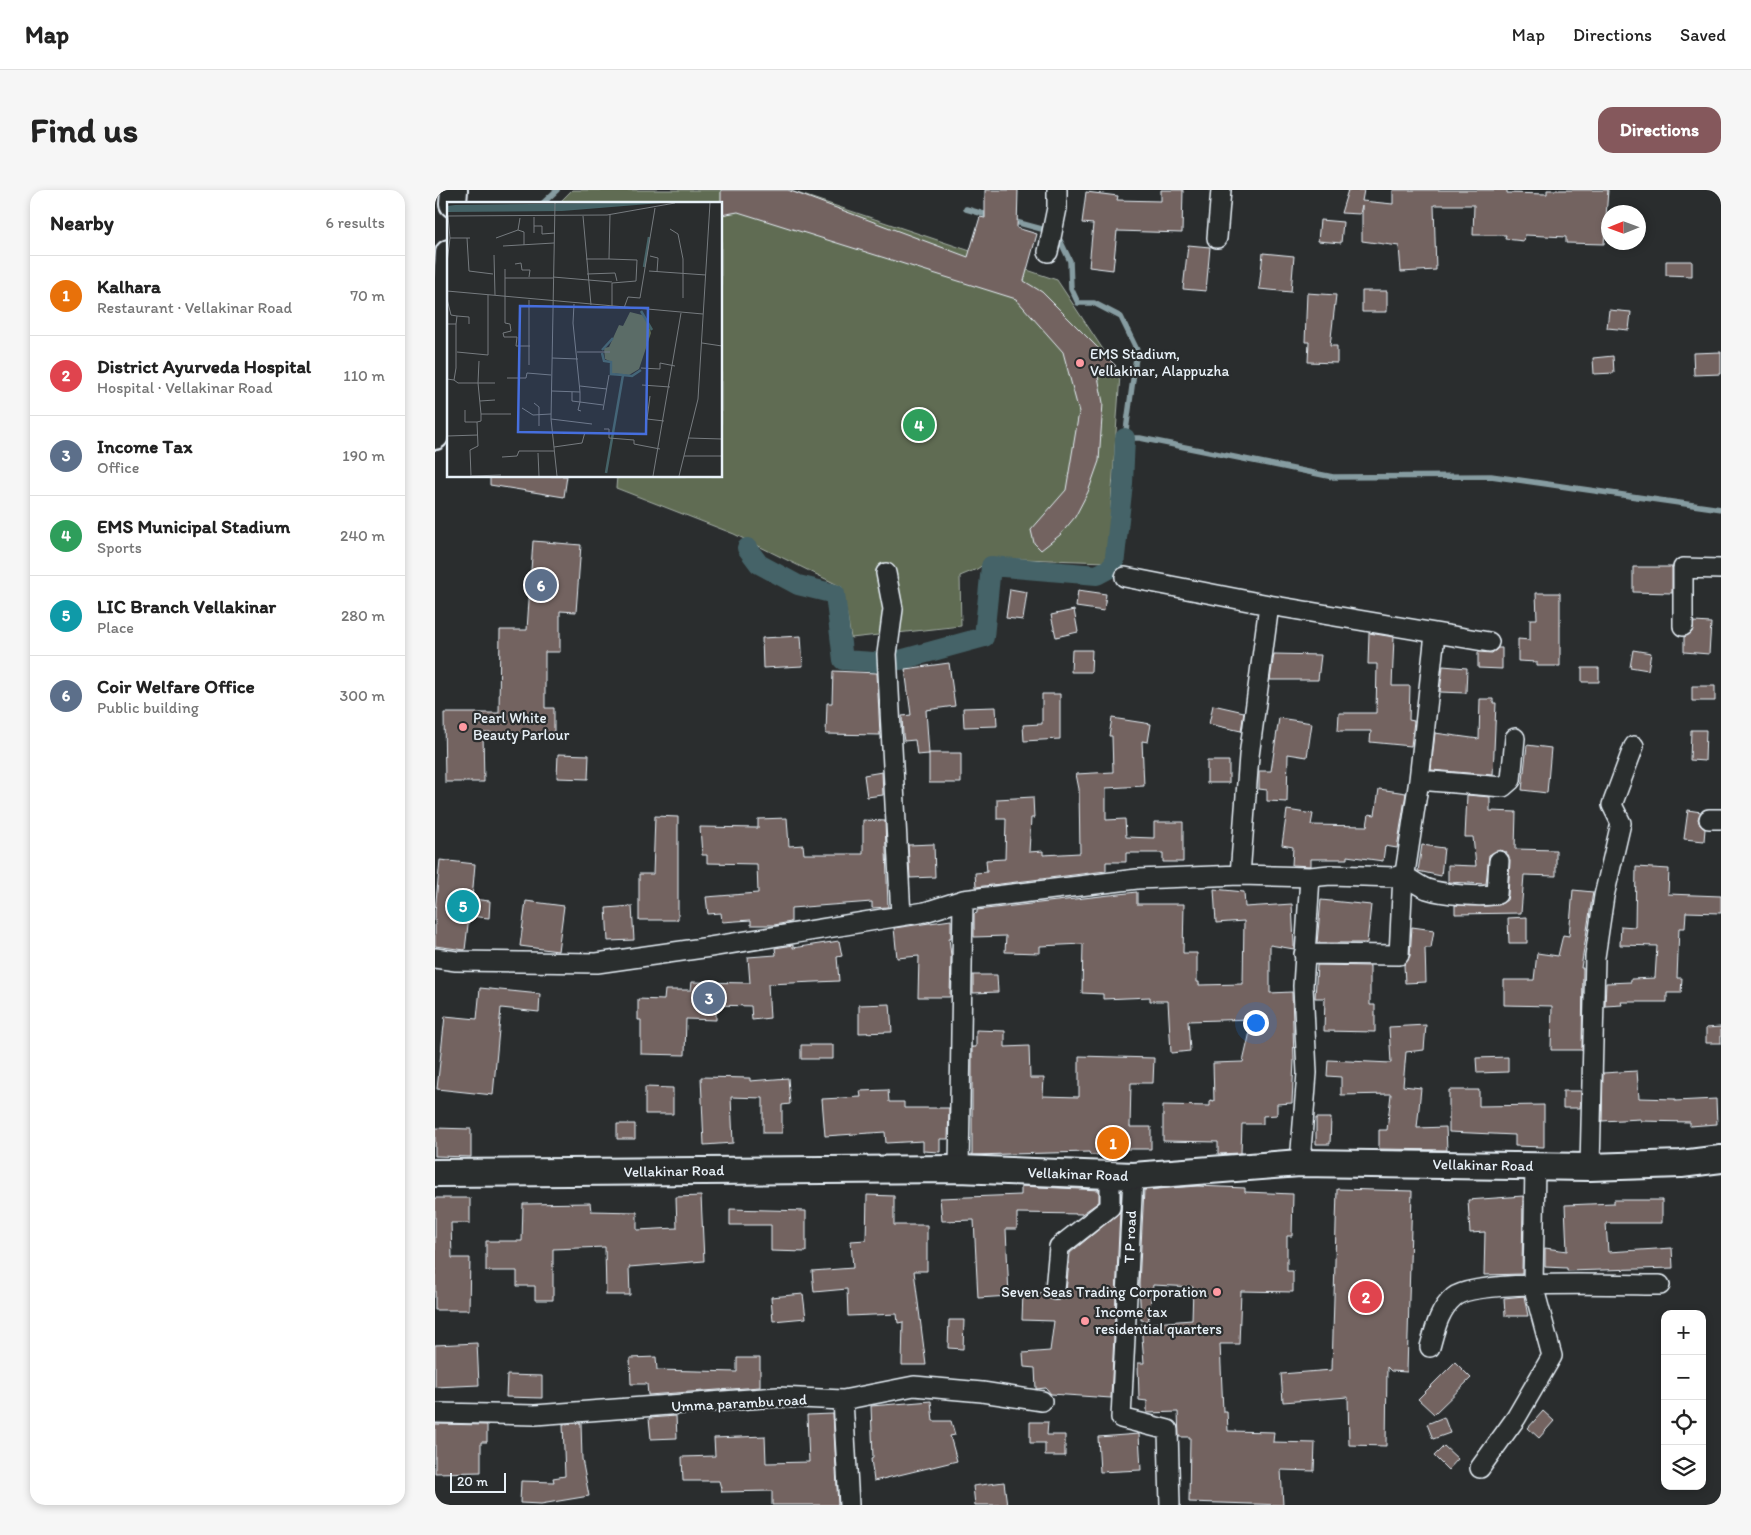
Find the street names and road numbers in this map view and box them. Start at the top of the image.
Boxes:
street label: Vellakinar Road [1432,1155,1534,1175]
street label: Vellakinar Road [623,1161,725,1181]
street label: Vellakinar Road [1027,1163,1129,1185]
street label: T P road [1120,1210,1140,1264]
street label: Umma parambu road [671,1390,807,1416]

